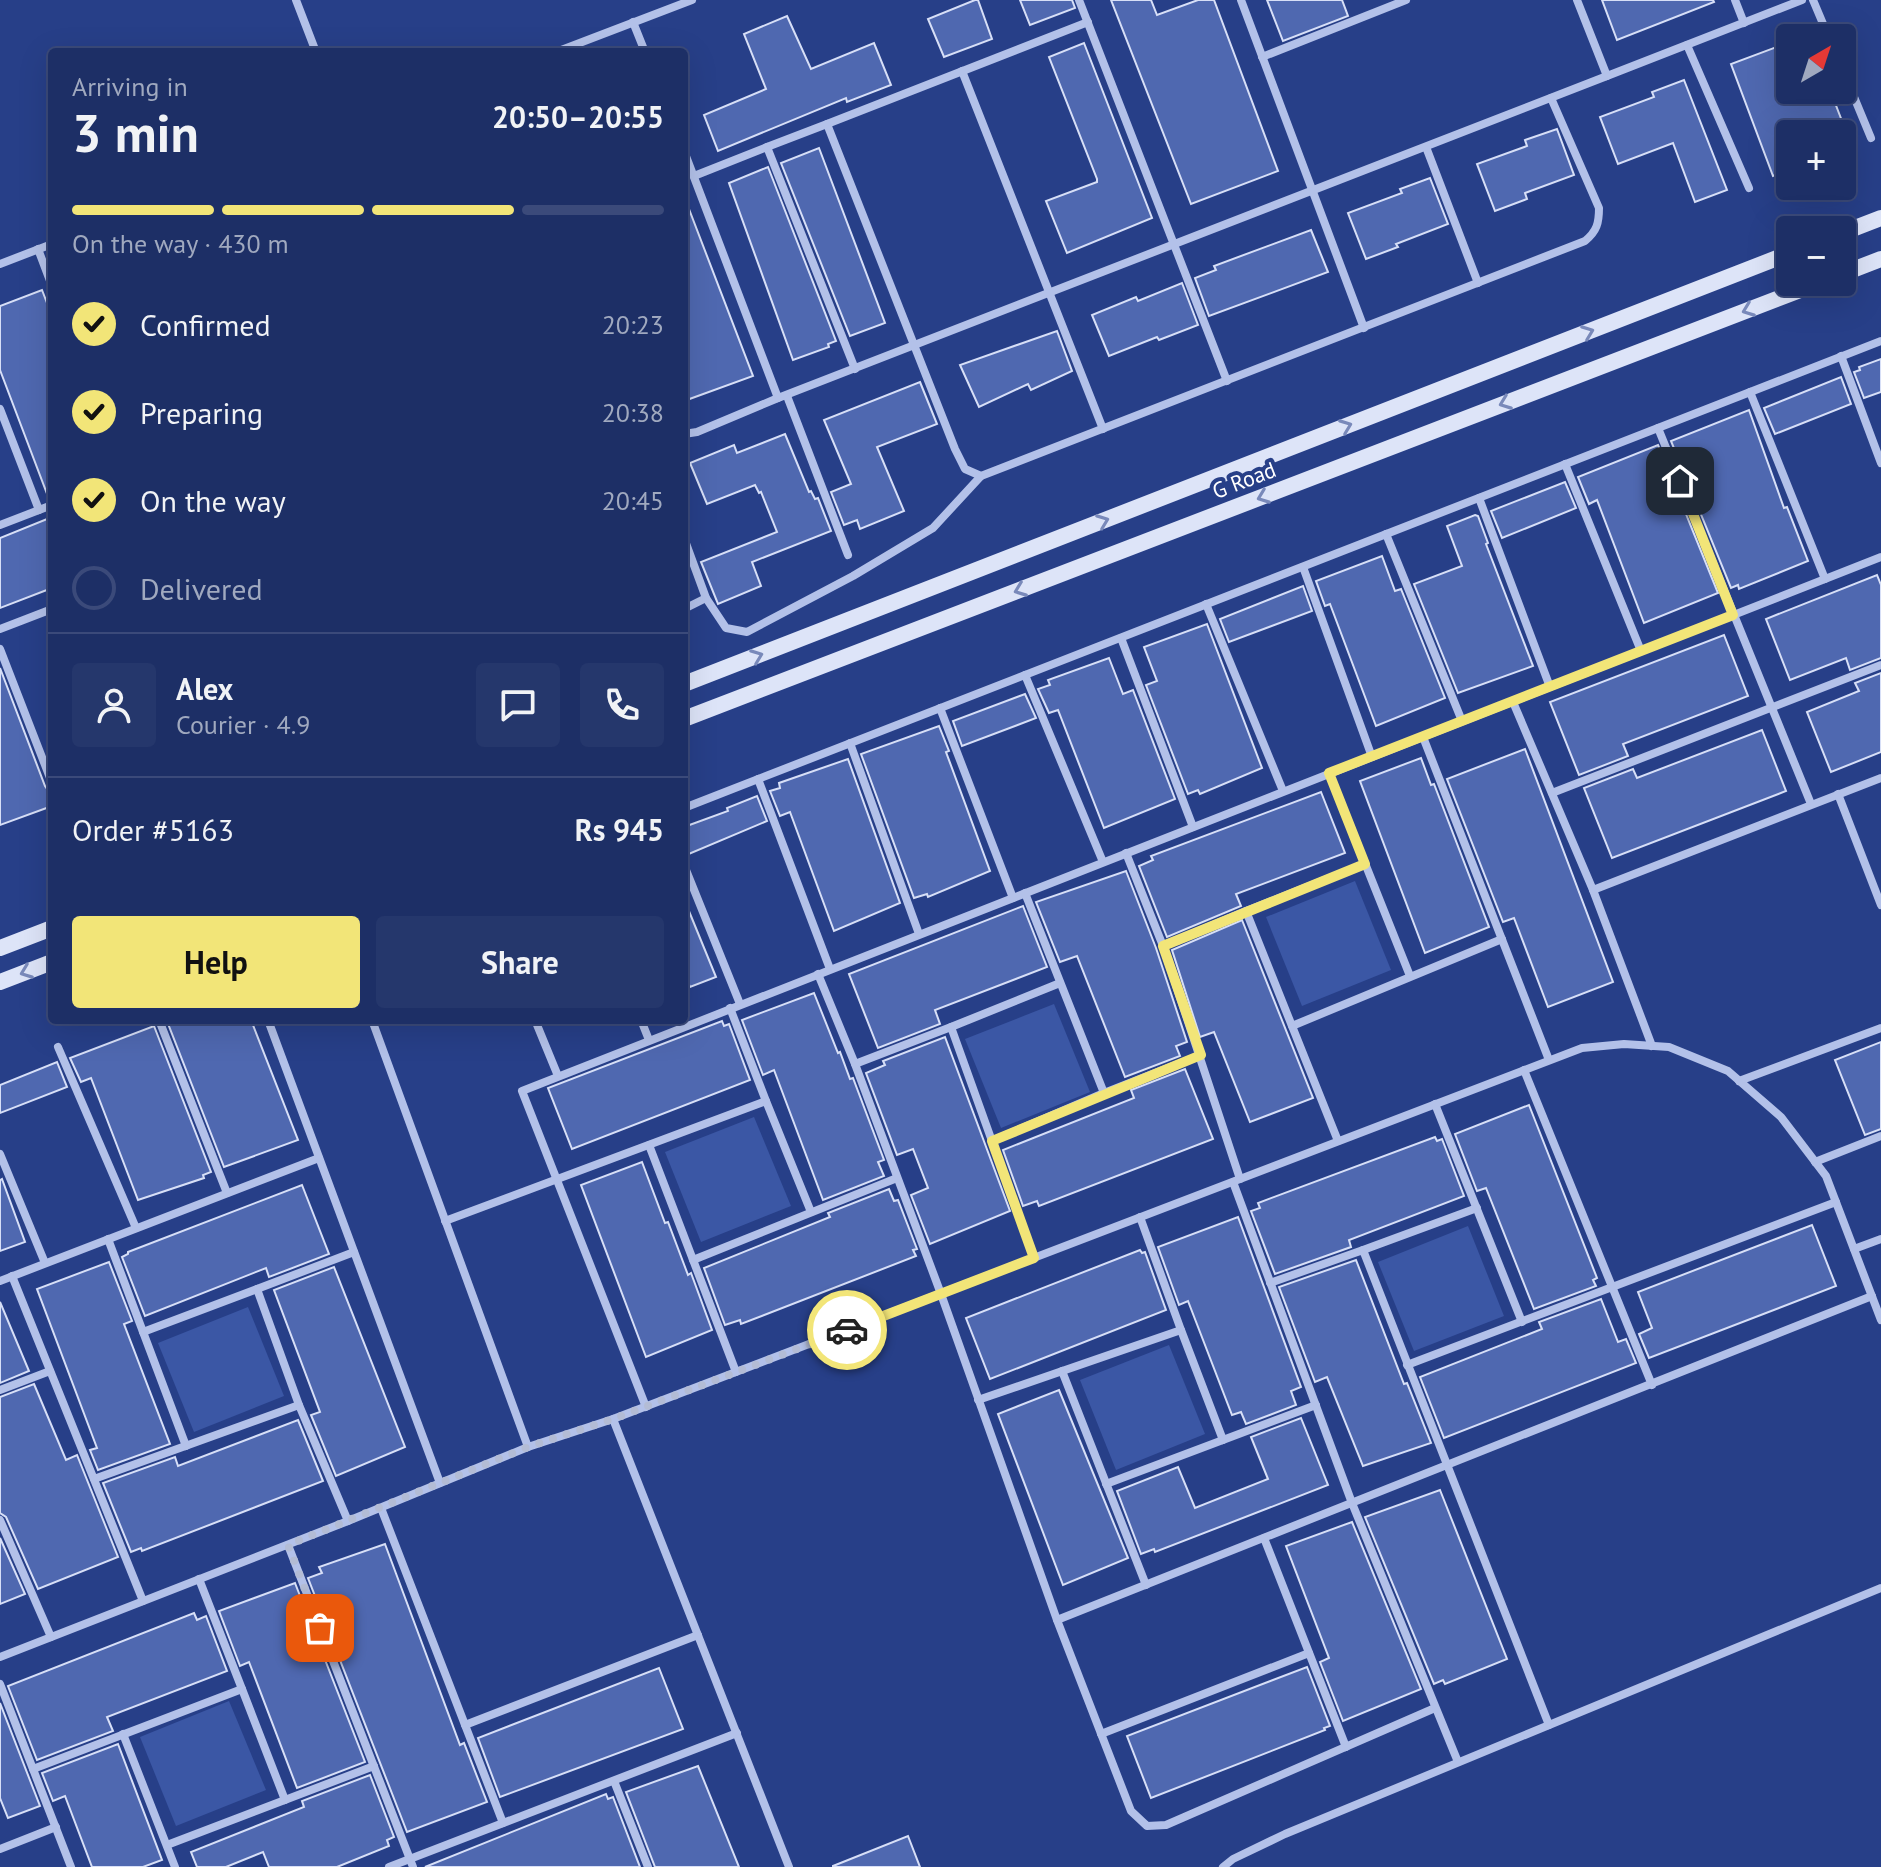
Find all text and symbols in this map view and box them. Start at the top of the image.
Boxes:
north arrow [1776,24,1856,104]
map controls [1776,24,1856,296]
text: Arriving in [72,70,188,103]
text: 20:50–20:55 [492,97,664,136]
text: 3 min [72,99,199,166]
button: + [1776,120,1856,200]
button: − [1776,216,1856,296]
text: On the way · 430 m [72,227,289,260]
one-way arrow [1742,300,1756,317]
icon: check [72,302,116,346]
text: Confirmed [140,305,271,344]
text: 20:23 [602,308,664,341]
one-way arrow [1580,325,1594,342]
icon: check [72,390,116,434]
text: Preparing [140,393,263,432]
one-way arrow [1499,393,1513,410]
text: 20:38 [602,396,664,429]
one-way arrow [1338,419,1352,436]
pin [1646,447,1714,515]
street label: G Road [1208,455,1280,505]
icon: home [1658,459,1702,503]
icon: check [72,478,116,522]
text: On the way [140,481,286,520]
text: 20:45 [602,484,664,517]
one-way arrow [1257,487,1271,504]
one-way arrow [1095,514,1109,531]
text: Delivered [140,569,263,608]
one-way arrow [1014,580,1028,597]
one-way arrow [749,649,763,666]
button: person [72,663,156,747]
button: chat [476,663,560,747]
button: phone [580,663,664,747]
text: Alex [176,669,233,708]
text: Courier · 4.9 [176,708,310,741]
text: Order #5163 [72,810,234,849]
text: Rs 945 [575,810,664,849]
button: Help [72,916,360,1008]
button: Share [376,916,664,1008]
one-way arrow [20,962,34,979]
courier [807,1290,887,1370]
icon: car [825,1308,869,1352]
pin [286,1594,354,1662]
icon: bag [298,1606,342,1650]

